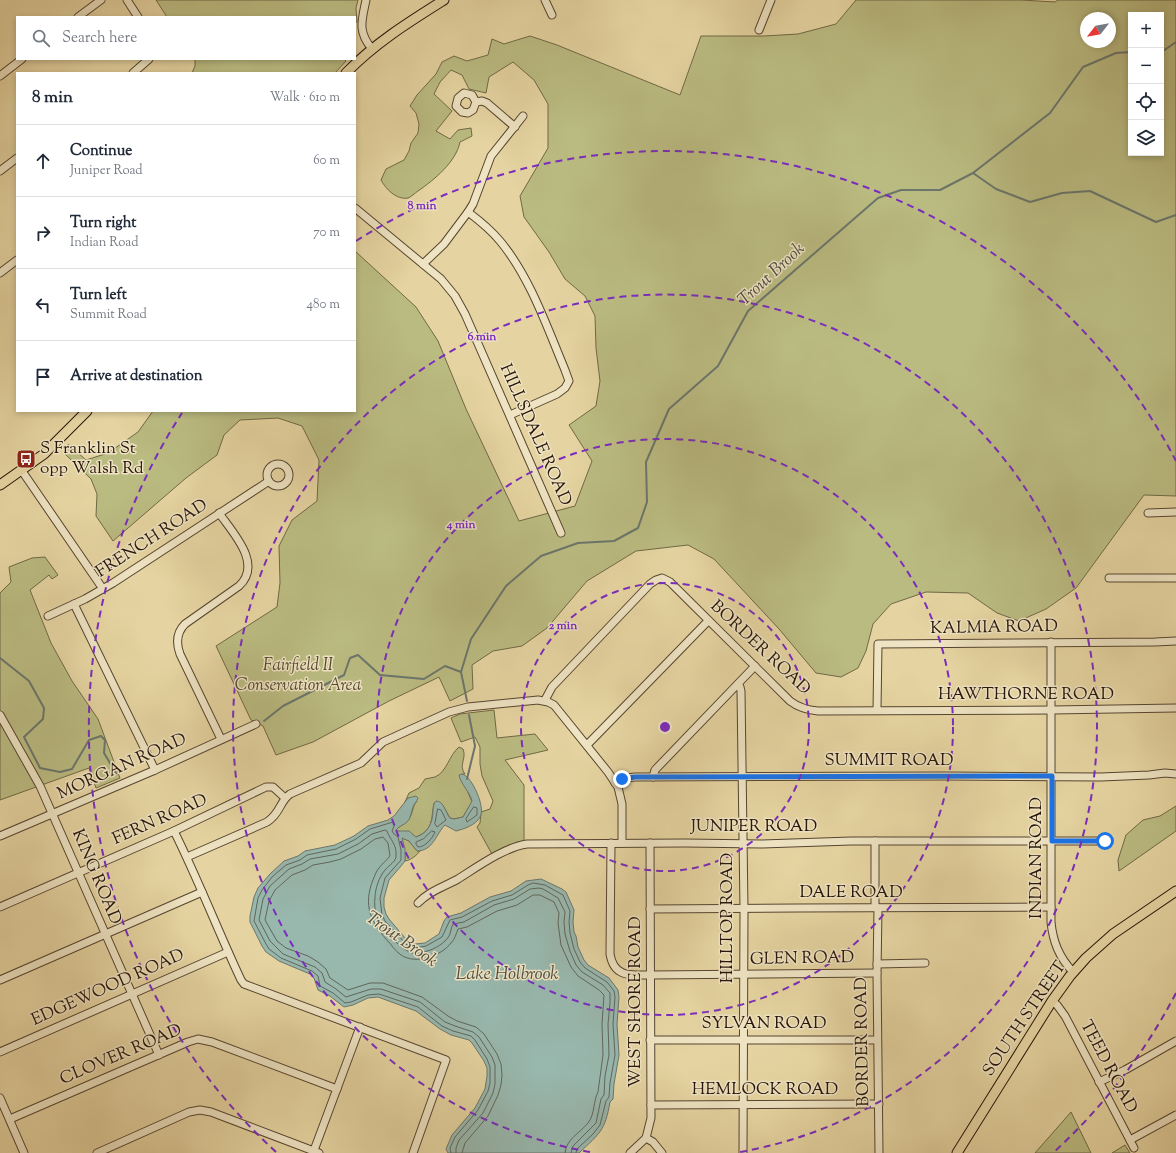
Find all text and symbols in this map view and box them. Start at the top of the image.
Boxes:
north arrow [1080,12,1116,48]
map controls [1128,12,1164,156]
button: + [1128,12,1164,48]
search box [16,16,356,60]
icon: search [30,27,52,49]
text: Search here [62,28,137,49]
button: − [1128,48,1164,84]
button: locate [1128,84,1164,120]
text: 8 min [32,86,73,110]
text: Walk · 610 m [270,89,340,107]
button: layers [1128,120,1164,156]
text: Continue [70,141,132,162]
icon: ahead [32,150,54,172]
text: 60 m [313,152,340,170]
text: Juniper Road [70,162,143,180]
text: 8 min [408,197,437,215]
text: Turn right [70,213,136,234]
icon: right [32,222,54,244]
text: 70 m [313,224,340,242]
text: Indian Road [70,234,139,252]
water label: Trout Brook [733,237,811,313]
text: Turn left [70,285,127,306]
icon: left [32,294,54,316]
text: 480 m [307,296,340,314]
text: Summit Road [70,306,147,324]
text: 6 min [468,328,497,346]
street label: HILLSDALE ROAD [493,360,577,510]
icon: arrive [32,366,54,388]
text: Arrive at destination [70,366,203,387]
place label: S Franklin St opp Walsh Rd [40,437,144,481]
bus stop icon: S Franklin St opp Walsh Rd [15,448,37,470]
street label: FRENCH ROAD [91,494,213,584]
text: 4 min [445,516,476,534]
street label: BORDER ROAD [704,595,816,701]
street label: KALMIA ROAD [930,615,1058,641]
text: 2 min [549,617,578,635]
park label: Fairfield II Conservation Area [235,654,361,698]
street label: HAWTHORNE ROAD [938,683,1114,707]
centre of rings [658,720,672,734]
street label: MORGAN ROAD [54,728,190,806]
street label: SUMMIT ROAD [824,749,954,773]
route end [613,770,631,788]
street label: FERN ROAD [109,788,211,852]
street label: INDIAN ROAD [1025,797,1049,919]
street label: JUNIPER ROAD [690,815,817,839]
street label: KING ROAD [65,826,127,928]
route start [1096,832,1114,850]
street label: HILLTOP ROAD [716,853,740,983]
street label: DALE ROAD [799,881,903,905]
water label: Trout Brook [359,905,443,975]
street label: WEST SHORE ROAD [624,916,648,1088]
street label: EDGEWOOD ROAD [28,943,188,1033]
street label: GLEN ROAD [750,946,854,972]
street label: SOUTH STREET [978,957,1073,1081]
water label: Lake Holbrook [456,962,558,988]
street label: BORDER ROAD [850,977,876,1107]
street label: SYLVAN ROAD [701,1012,827,1036]
street label: TEED ROAD [1073,1016,1143,1118]
street label: CLOVER ROAD [56,1018,186,1092]
street label: HEMLOCK ROAD [692,1078,838,1102]

